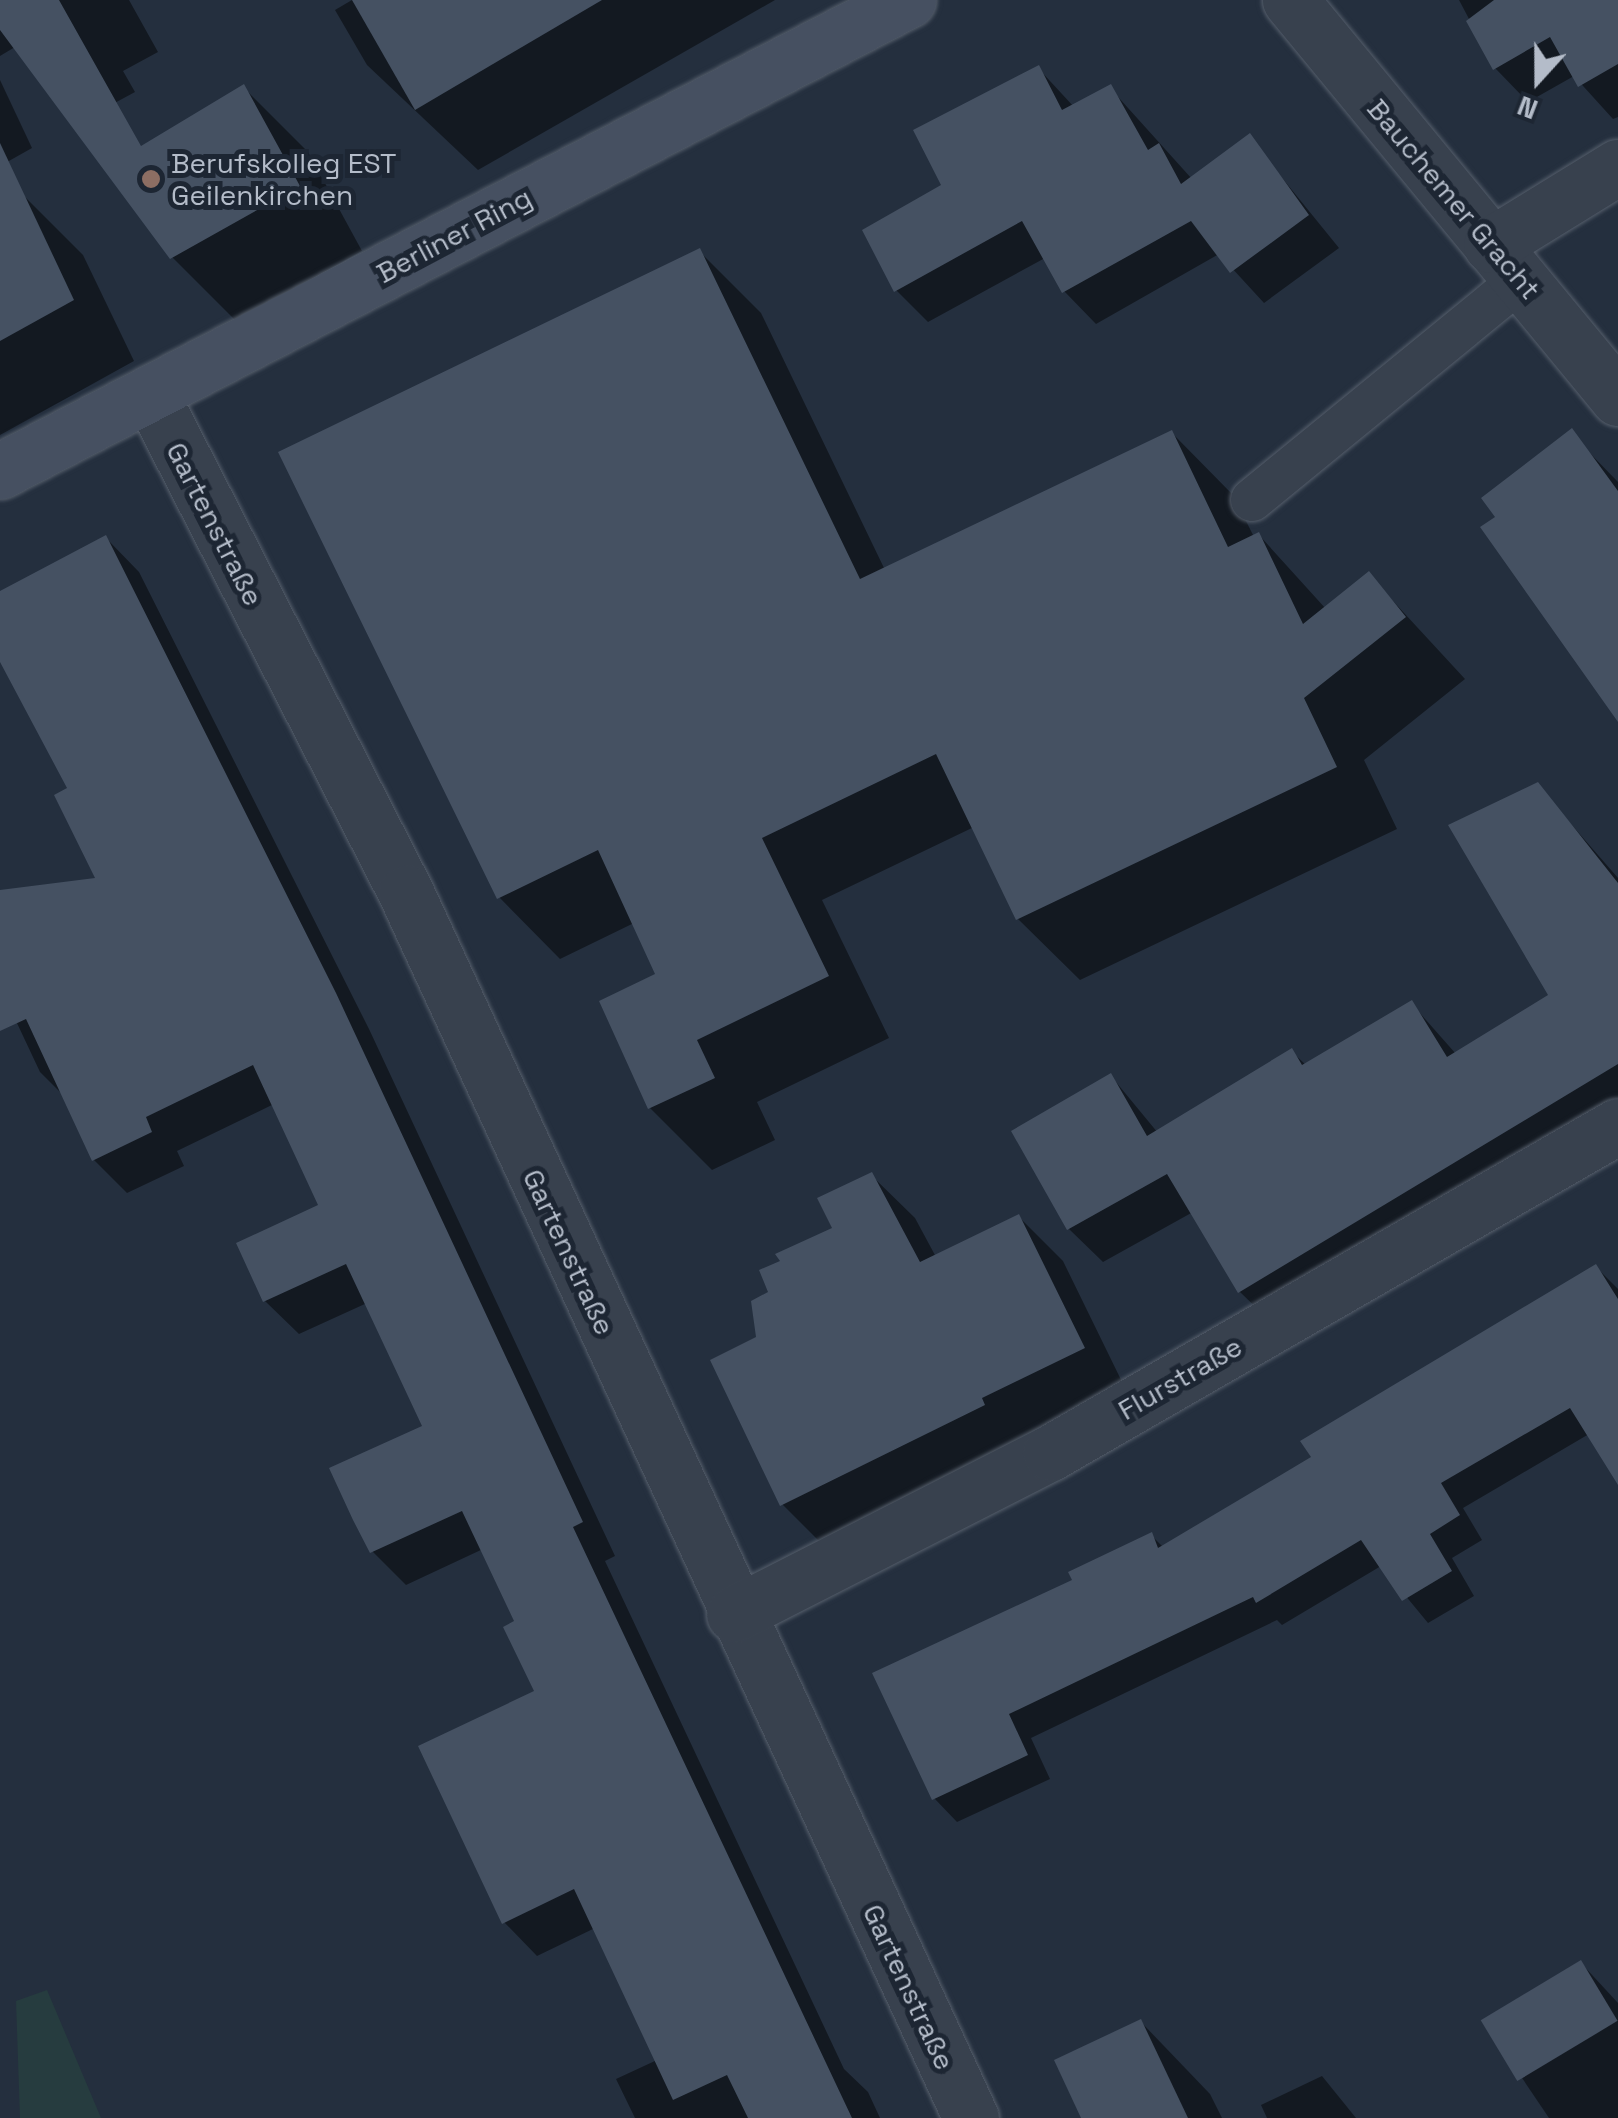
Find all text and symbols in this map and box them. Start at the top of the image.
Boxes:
north arrow [1488,30,1588,130]
text: N [1512,88,1542,128]
street label: Bauchemer Gracht [1360,92,1548,306]
place label: Berufskolleg EST Geilenkirchen [171,146,396,212]
marker: Berufskolleg EST Geilenkirchen [140,168,162,190]
street label: Berliner Ring [371,180,537,290]
street label: Gartenstraße [159,437,271,611]
street label: Gartenstraße [516,1164,622,1340]
street label: Flurstraße [1112,1329,1248,1427]
street label: Gartenstraße [856,1899,962,2075]

